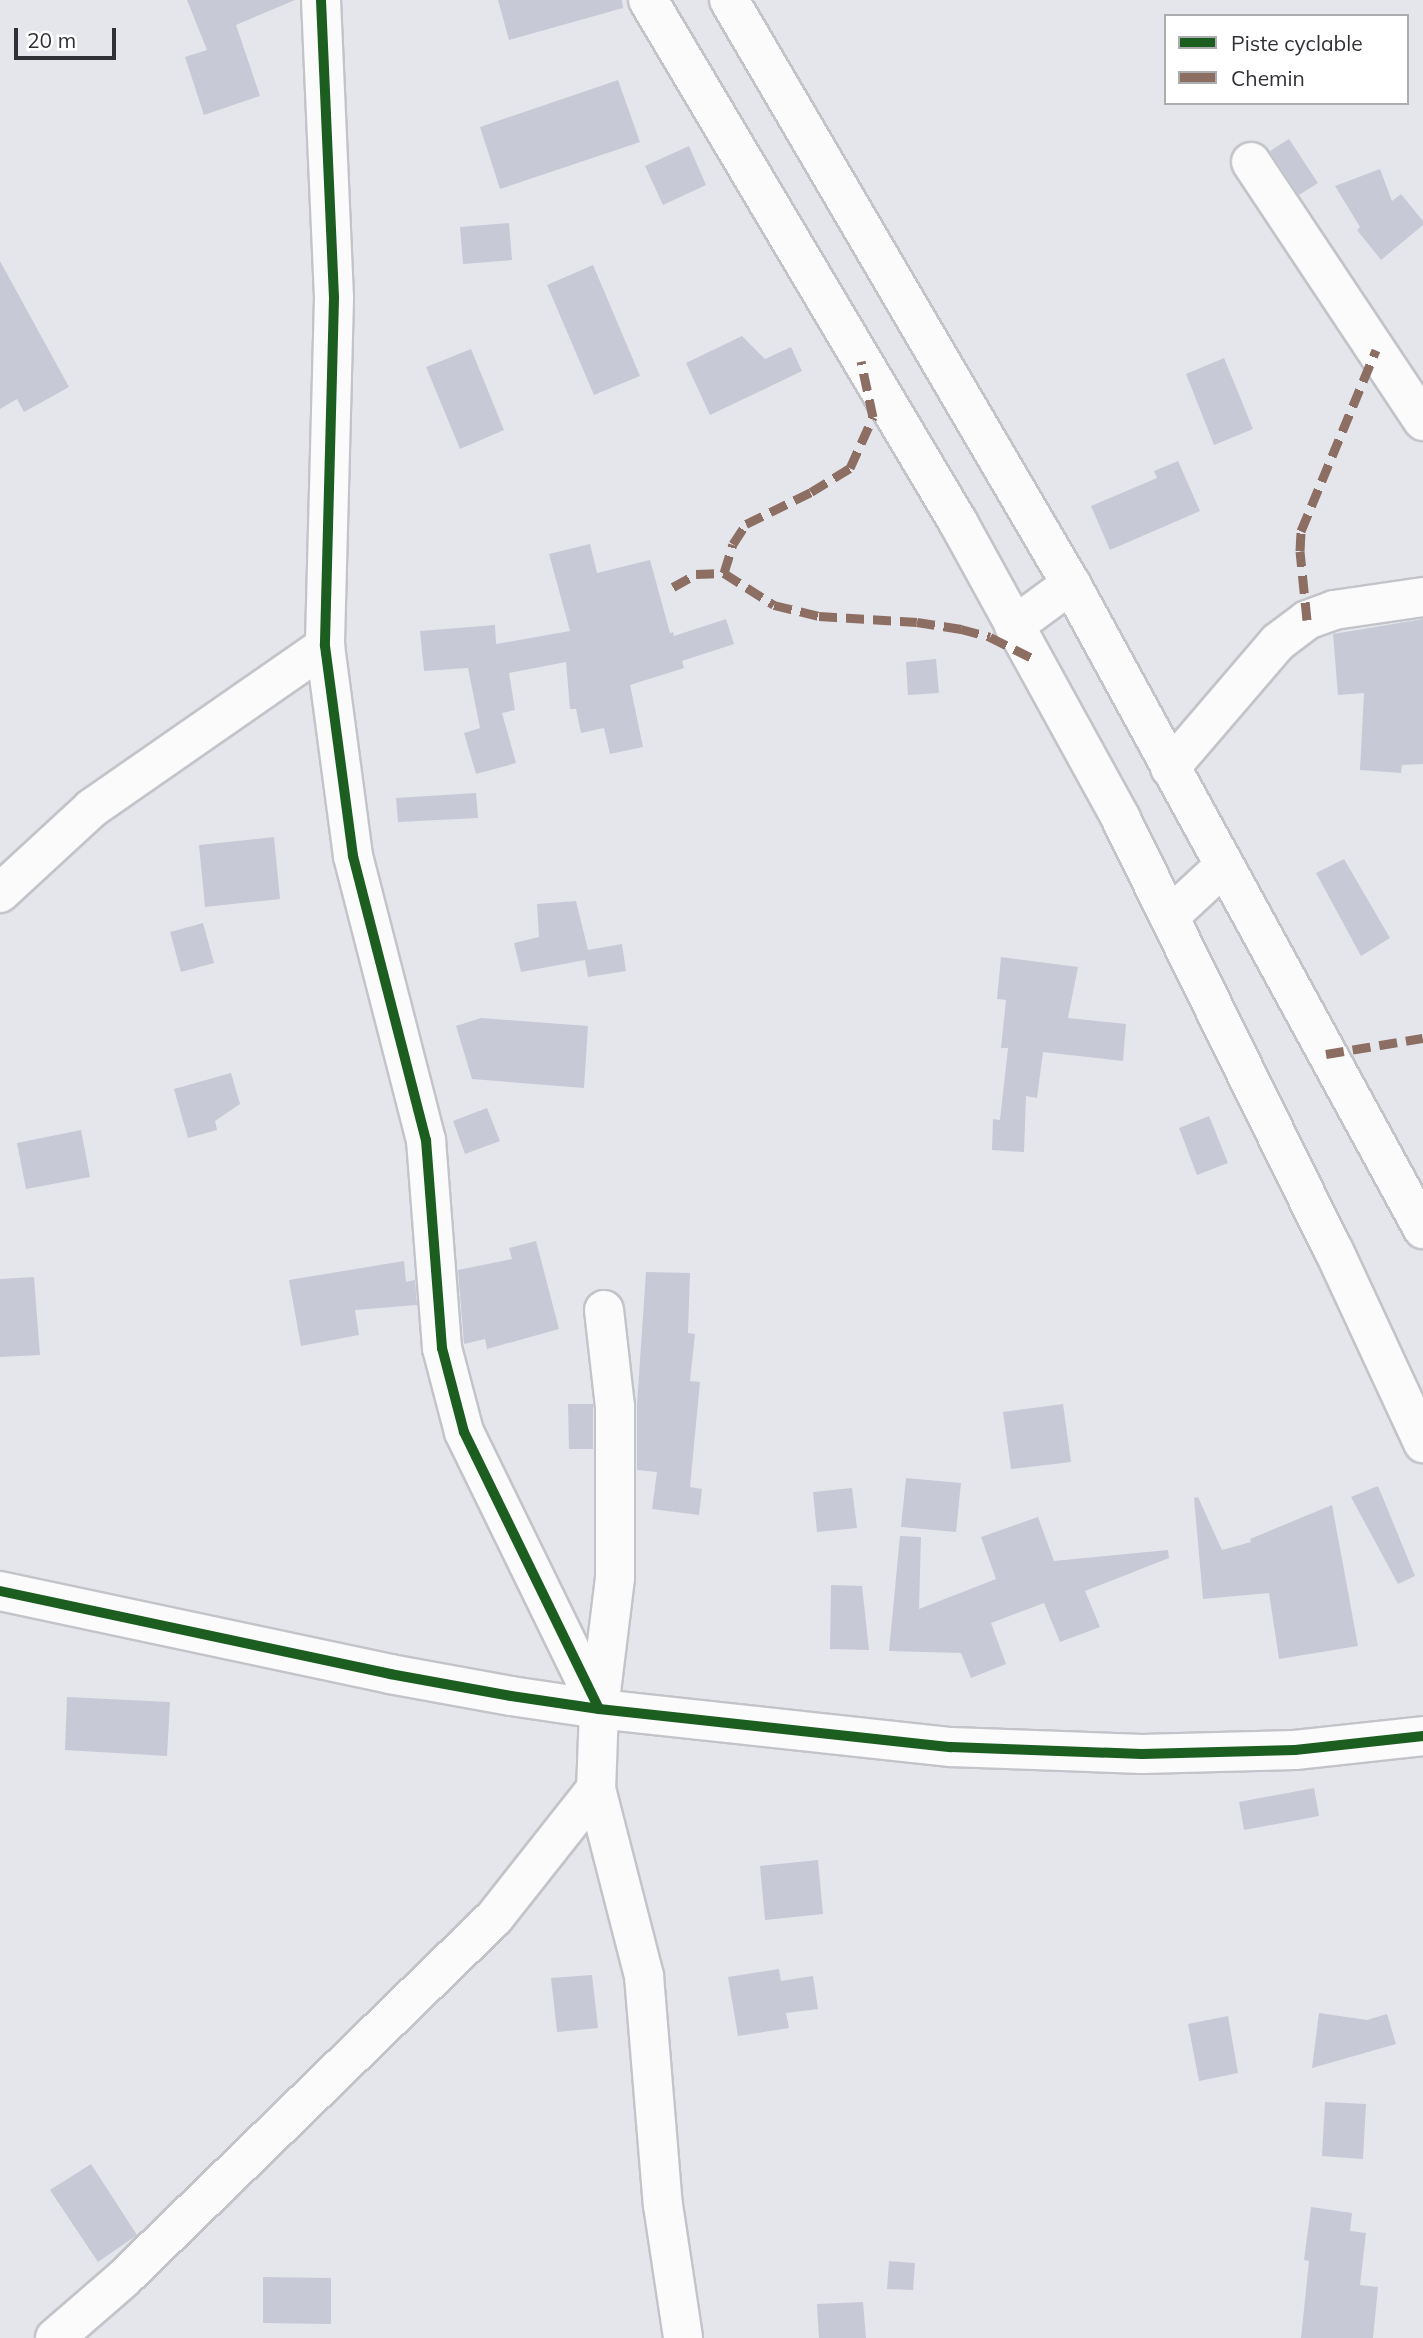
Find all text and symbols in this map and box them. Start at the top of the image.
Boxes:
scale bar [18,14,119,58]
legend [1164,14,1409,105]
text: 20 m [27,27,76,53]
text: Piste cyclable [1231,30,1363,56]
text: Chemin [1231,65,1305,91]

